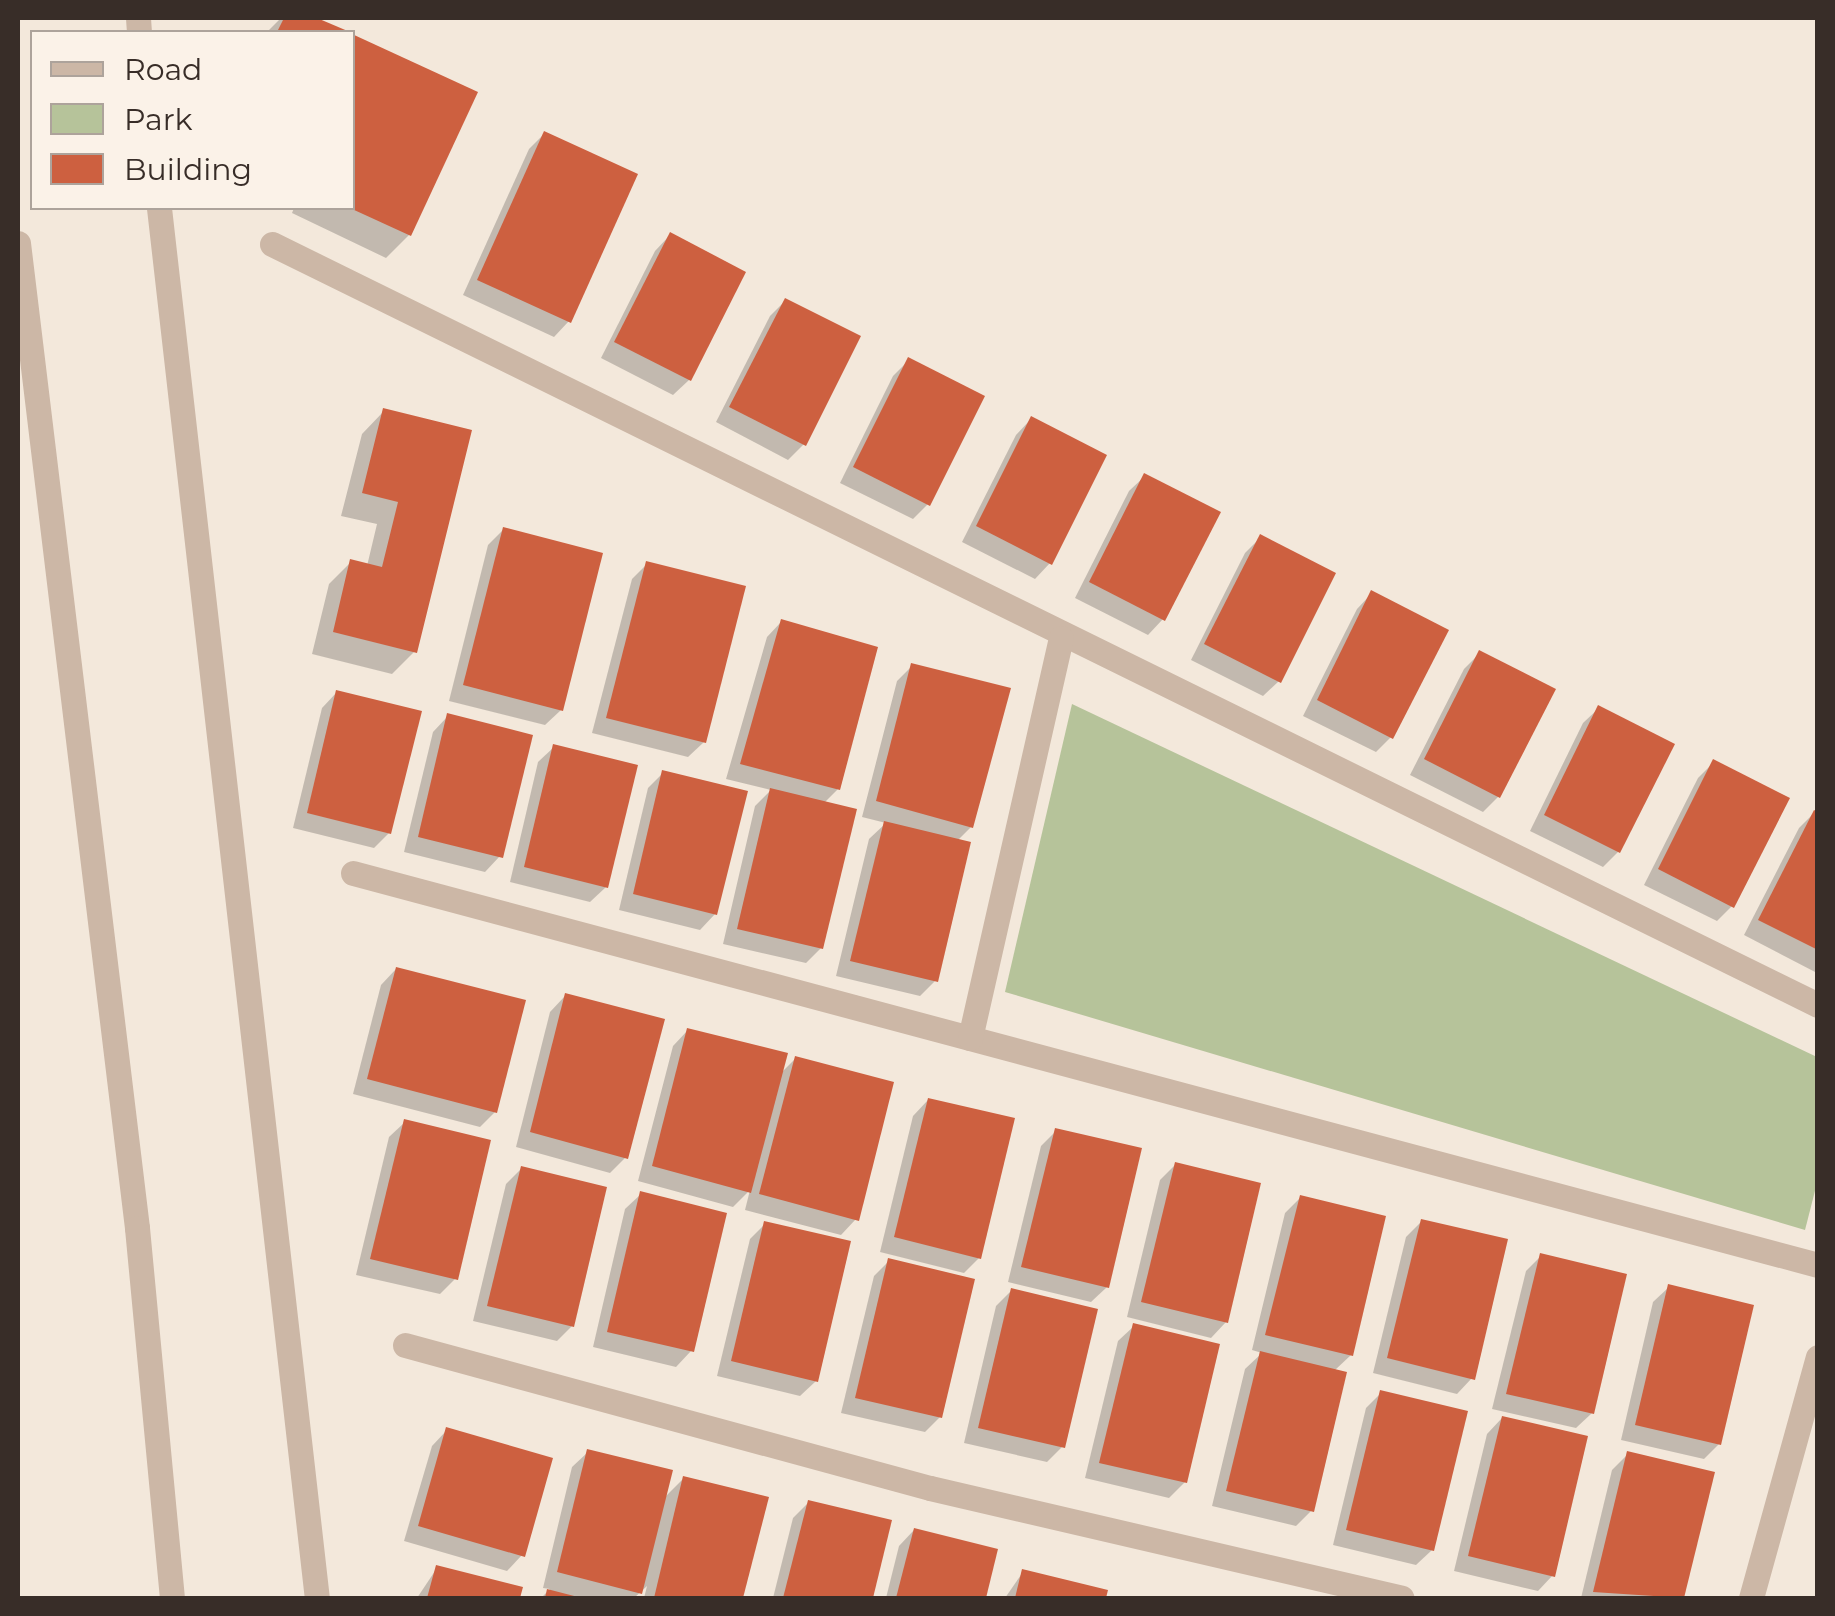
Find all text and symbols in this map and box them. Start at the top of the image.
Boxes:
legend [30,30,355,210]
text: Road [124,51,202,88]
text: Park [124,101,193,138]
text: Building [124,151,252,188]

